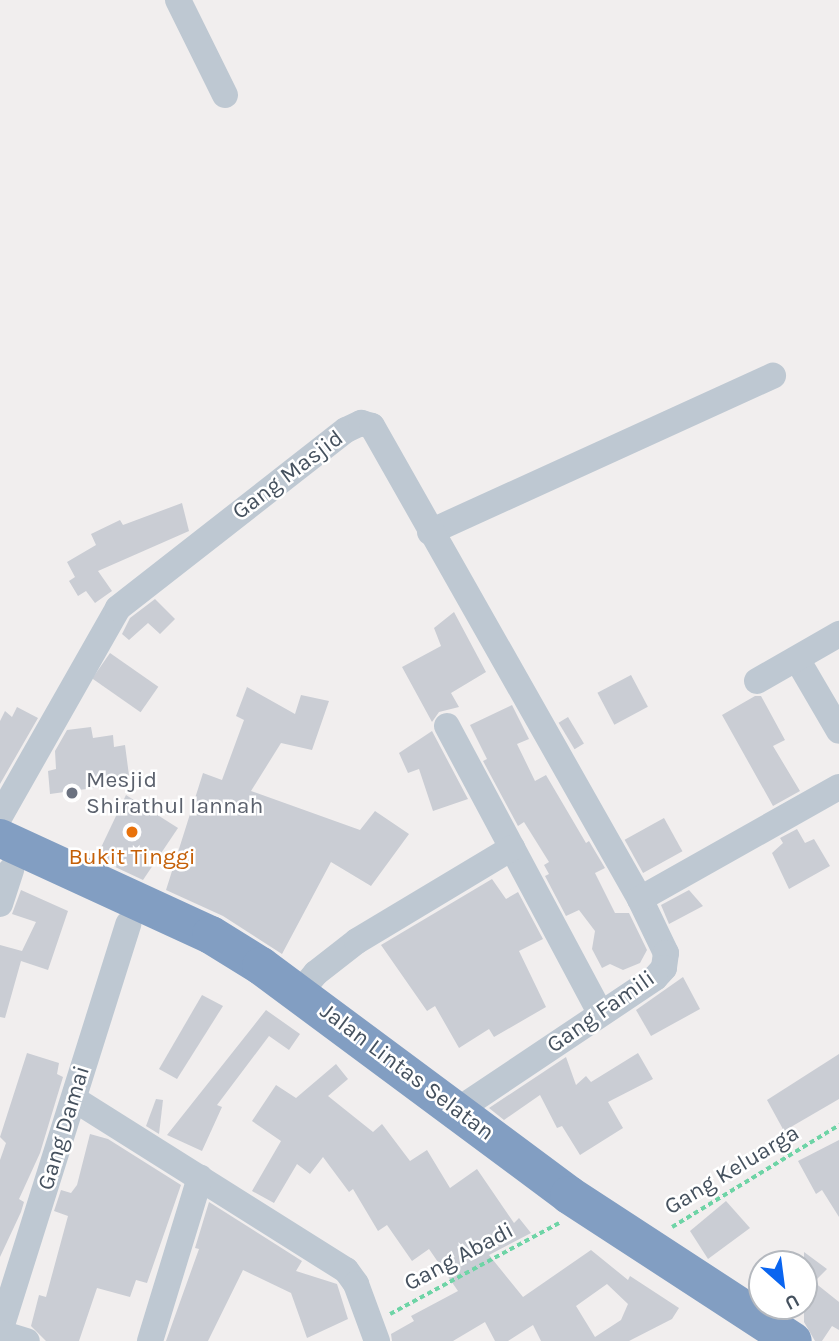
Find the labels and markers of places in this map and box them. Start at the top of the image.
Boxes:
place label: Mesjid Shirathul Iannah [86,766,263,820]
marker: Mesjid Shirathul Iannah [64,785,80,801]
marker: Bukit Tinggi [124,824,140,840]
place label: Bukit Tinggi [68,843,196,871]

